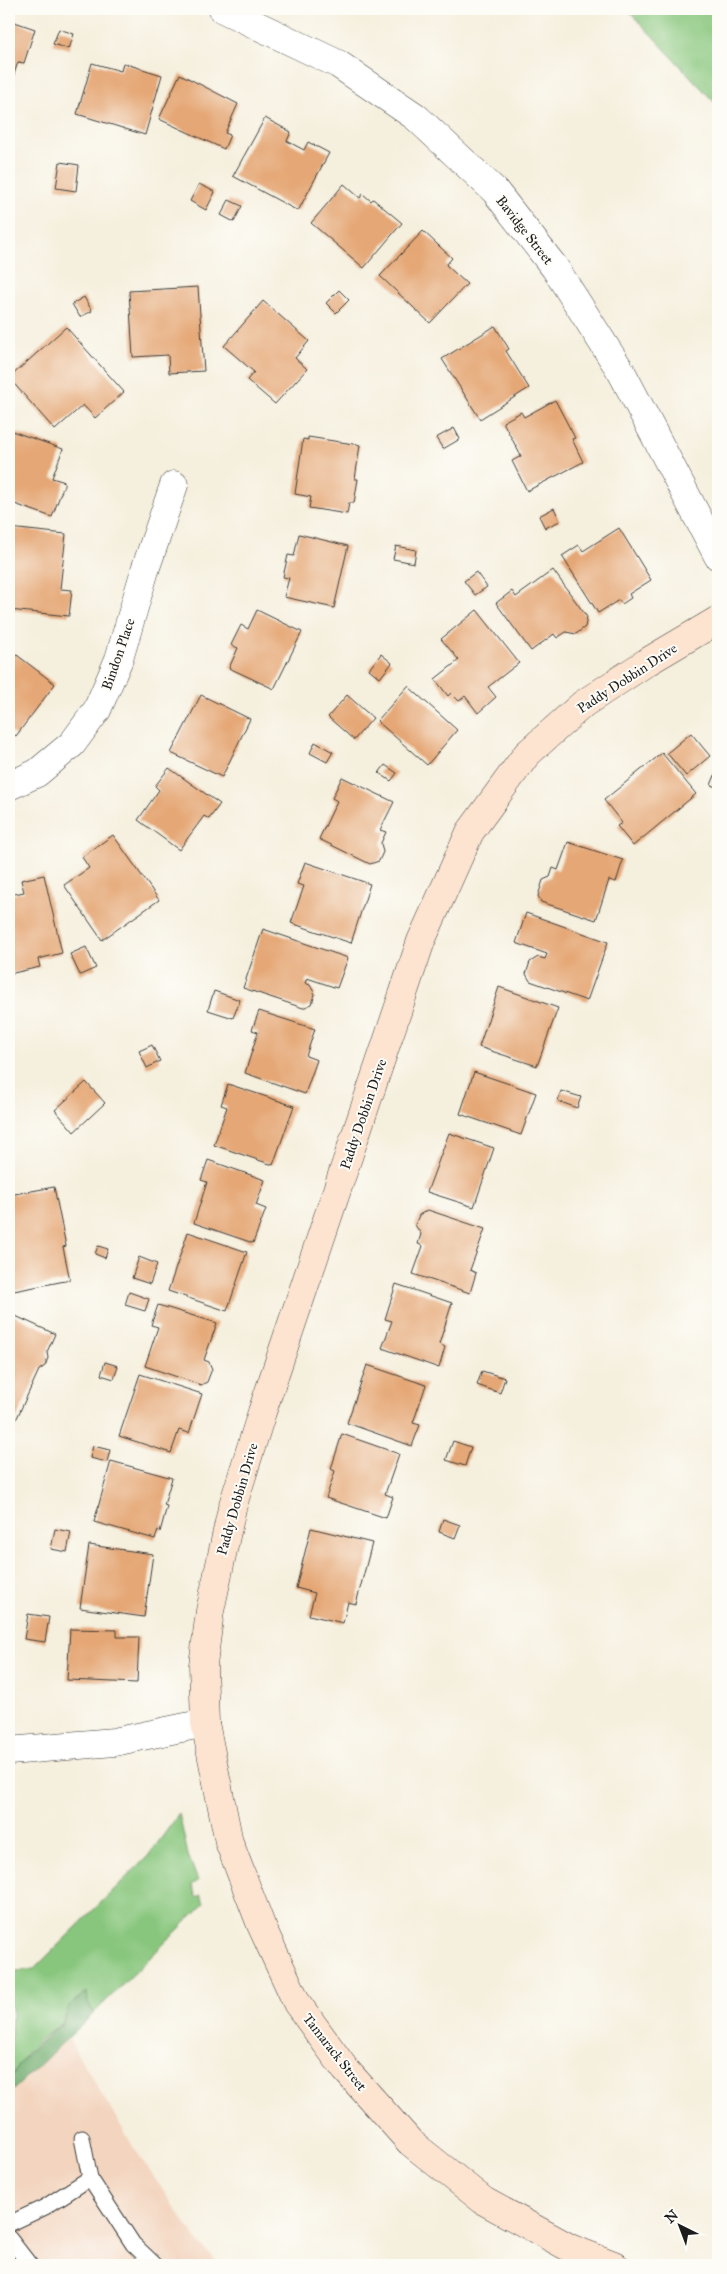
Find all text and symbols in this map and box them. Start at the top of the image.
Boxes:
street label: Bavidge Street [492,192,557,268]
street label: Bindon Place [98,616,139,692]
street label: Paddy Dobbin Drive [574,640,681,717]
street label: Paddy Dobbin Drive [337,1057,390,1172]
street label: Paddy Dobbin Drive [213,1441,262,1557]
street label: Tamarack Street [299,2010,370,2094]
north arrow [654,2202,704,2252]
text: N [662,2206,682,2227]

